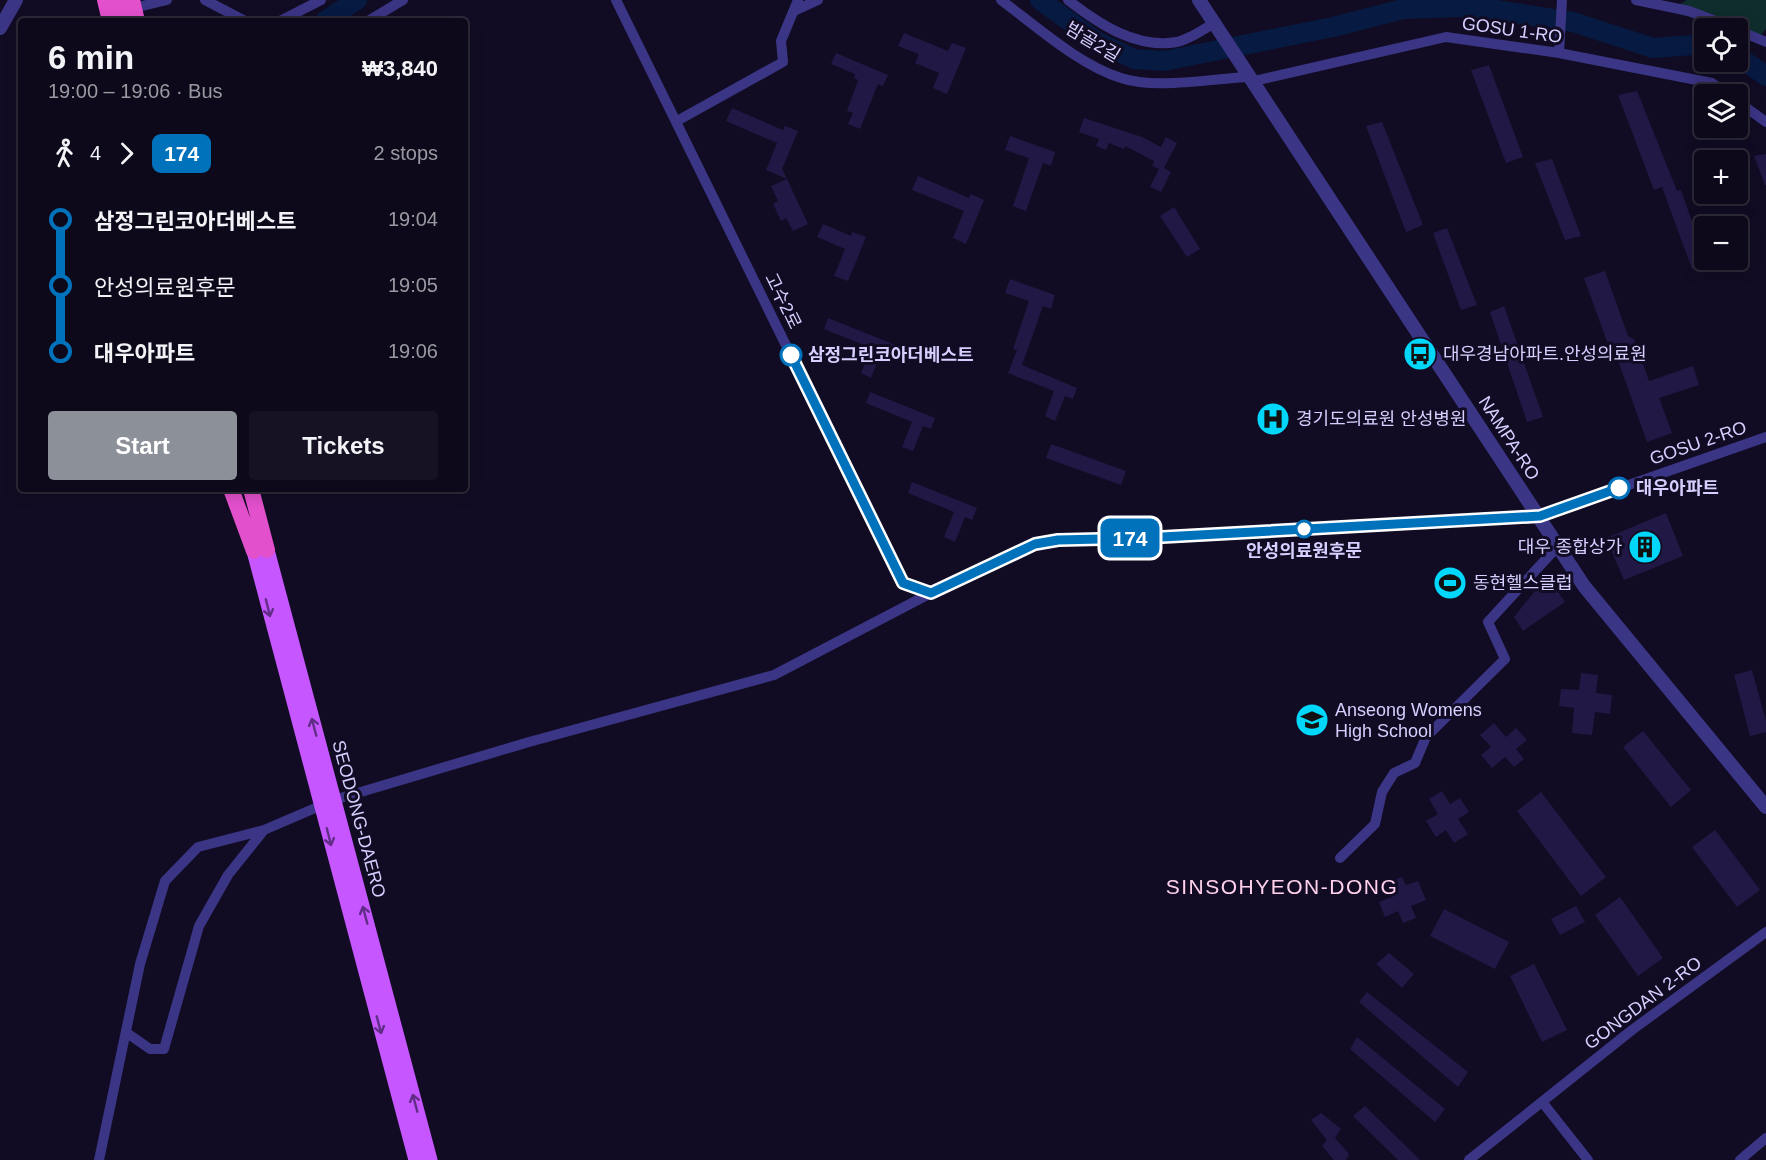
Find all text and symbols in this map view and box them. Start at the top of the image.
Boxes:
street label: GOSU 1-RO [1461,13,1563,47]
street label: 밤골2길 [1062,18,1124,66]
map controls [1694,18,1748,270]
button: locate [1694,18,1748,72]
text: 6 min [48,39,134,76]
text: ₩3,840 [362,56,438,81]
text: 19:00 – 19:06 · Bus [48,80,223,102]
button: layers [1694,84,1748,138]
icon: walk [48,137,81,170]
icon: forward [110,137,143,170]
text: 4 [90,142,101,164]
text: 174 [164,142,199,165]
text: 2 stops [374,142,438,164]
button: + [1694,150,1748,204]
text: 19:04 [388,208,438,230]
text: 삼정그린코아더베스트 [94,209,296,234]
button: − [1694,216,1748,270]
street label: 고수2로 [761,270,805,332]
text: 19:05 [388,274,438,296]
text: 안성의료원후문 [94,275,236,300]
bus stop icon: 대우경남아파트.안성의료원 [1402,336,1438,372]
text: 19:06 [388,340,438,362]
text: 대우아파트 [94,341,195,366]
marker: 삼정그린코아더베스트 [780,344,802,366]
place label: 대우경남아파트.안성의료원 [1443,344,1647,364]
place label: 삼정그린코아더베스트 [808,345,974,365]
street label: NAMPA-RO [1475,392,1543,484]
hospital icon: 경기도의료원 안성병원 [1255,401,1291,437]
place label: 경기도의료원 안성병원 [1296,409,1467,429]
button: Start [48,411,237,480]
button: Tickets [249,411,438,480]
street label: GOSU 2-RO [1647,417,1749,469]
marker: 대우아파트 [1608,477,1630,499]
place label: 대우아파트 [1636,478,1719,498]
line badge: 174 [1096,518,1164,558]
marker: 안성의료원후문 [1295,520,1313,538]
text: 174 [1112,527,1148,550]
building icon: 대우 종합상가 [1627,529,1663,565]
place label: 대우 종합상가 [1518,537,1622,557]
place label: 안성의료원후문 [1246,541,1362,561]
sports icon: 동현헬스클럽 [1432,565,1468,601]
place label: 동현헬스클럽 [1473,573,1572,593]
one-way arrow [263,598,275,617]
place label: Anseong Womens High School [1335,700,1482,741]
school or university icon: Anseong Womens High School [1294,702,1330,738]
one-way arrow [308,718,320,737]
street label: SEODONG-DAERO [328,738,390,900]
one-way arrow [323,827,335,846]
district label: SINSOHYEON-DONG [1166,875,1398,898]
one-way arrow [359,906,370,925]
street label: GONGDAN 2-RO [1581,953,1705,1053]
one-way arrow [374,1016,386,1035]
one-way arrow [409,1094,420,1113]

